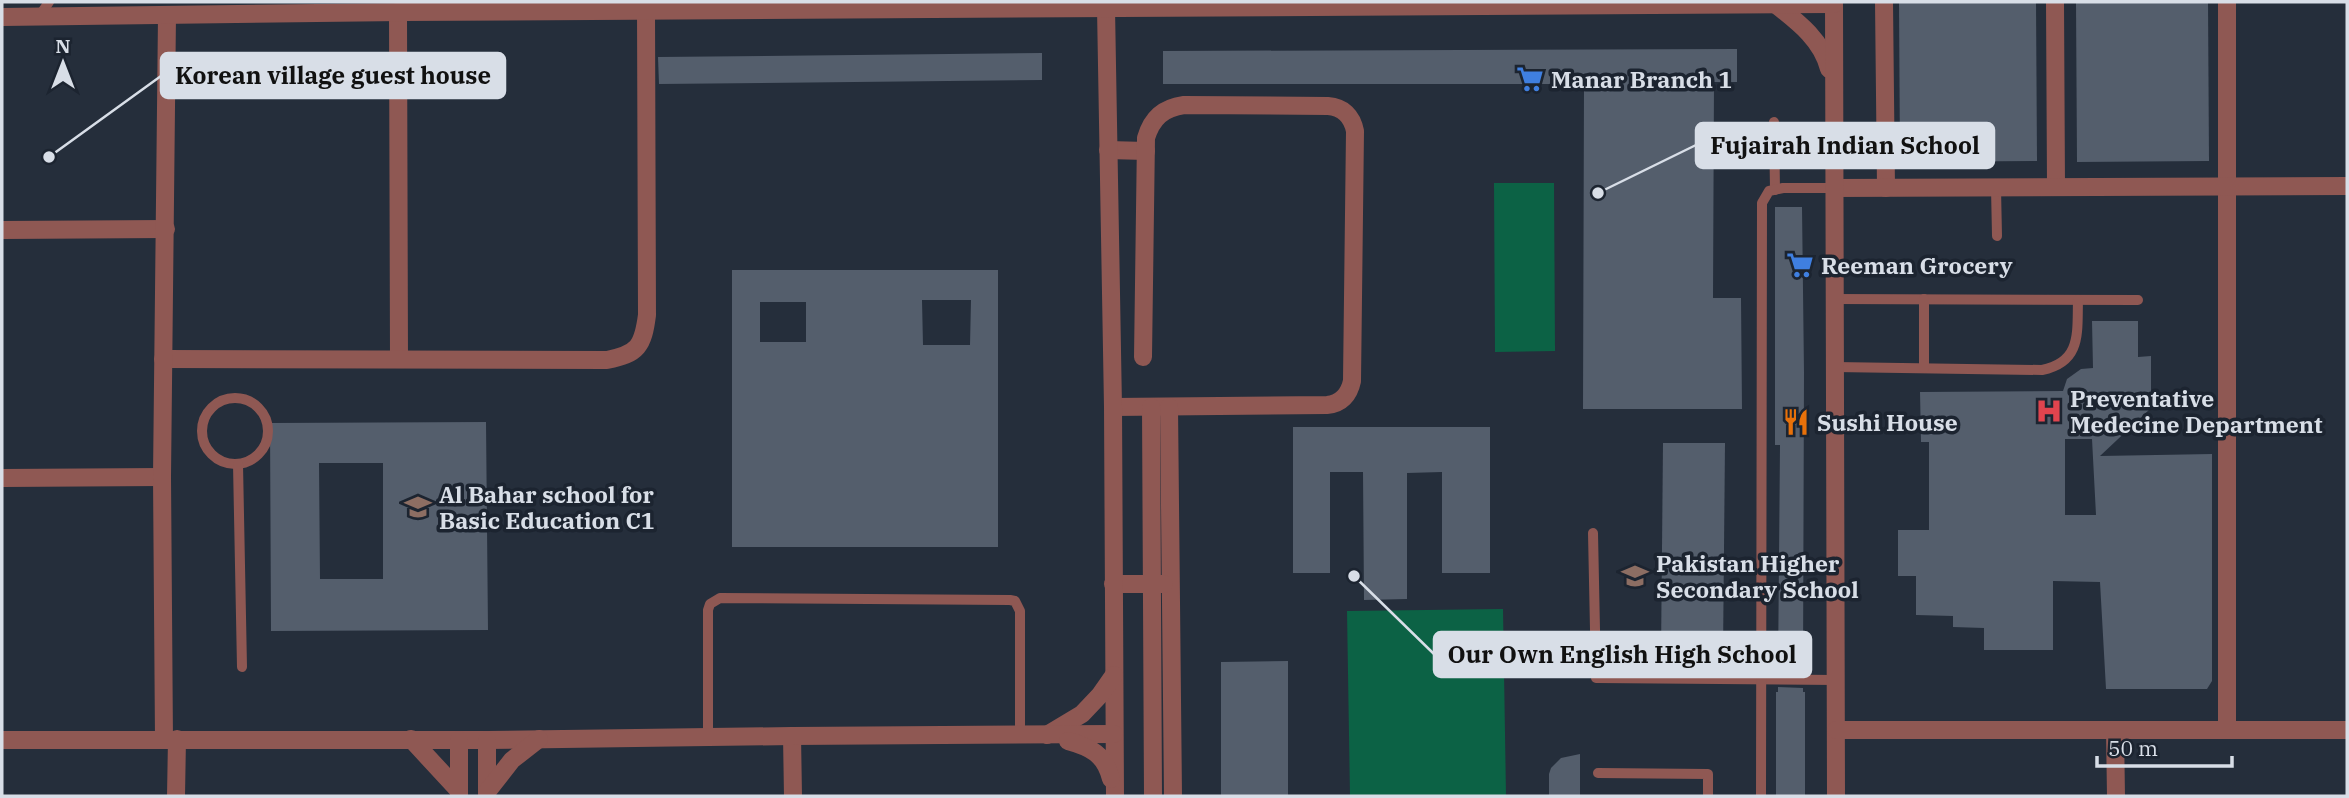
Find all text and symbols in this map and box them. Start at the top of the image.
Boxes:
north arrow [28,28,98,98]
text: N [55,34,71,58]
callout: Korean village guest house [161,53,505,98]
text: Korean village guest house [175,59,491,91]
supermarket icon: Manar Branch 1 [1515,64,1545,94]
place label: Manar Branch 1 [1551,64,1732,94]
callout: Fujairah Indian School [1696,123,1994,168]
text: Fujairah Indian School [1710,129,1980,161]
supermarket icon: Reeman Grocery [1785,250,1815,280]
place label: Reeman Grocery [1821,250,2013,280]
place label: Preventative Medecine Department [2070,383,2323,439]
hospital icon: Preventative Medecine Department [2034,396,2064,426]
restaurant icon: Sushi House [1781,407,1811,437]
place label: Sushi House [1817,407,1958,437]
place label: Al Bahar school for Basic Education C1 [439,479,655,535]
school or university icon: Al Bahar school for Basic Education C1 [403,492,433,522]
place label: Pakistan Higher Secondary School [1656,548,1859,604]
school or university icon: Pakistan Higher Secondary School [1620,561,1650,591]
callout: Our Own English High School [1434,632,1811,677]
text: Our Own English High School [1448,638,1797,670]
scale bar [2097,724,2232,768]
text: 50 m [2108,734,2158,762]

